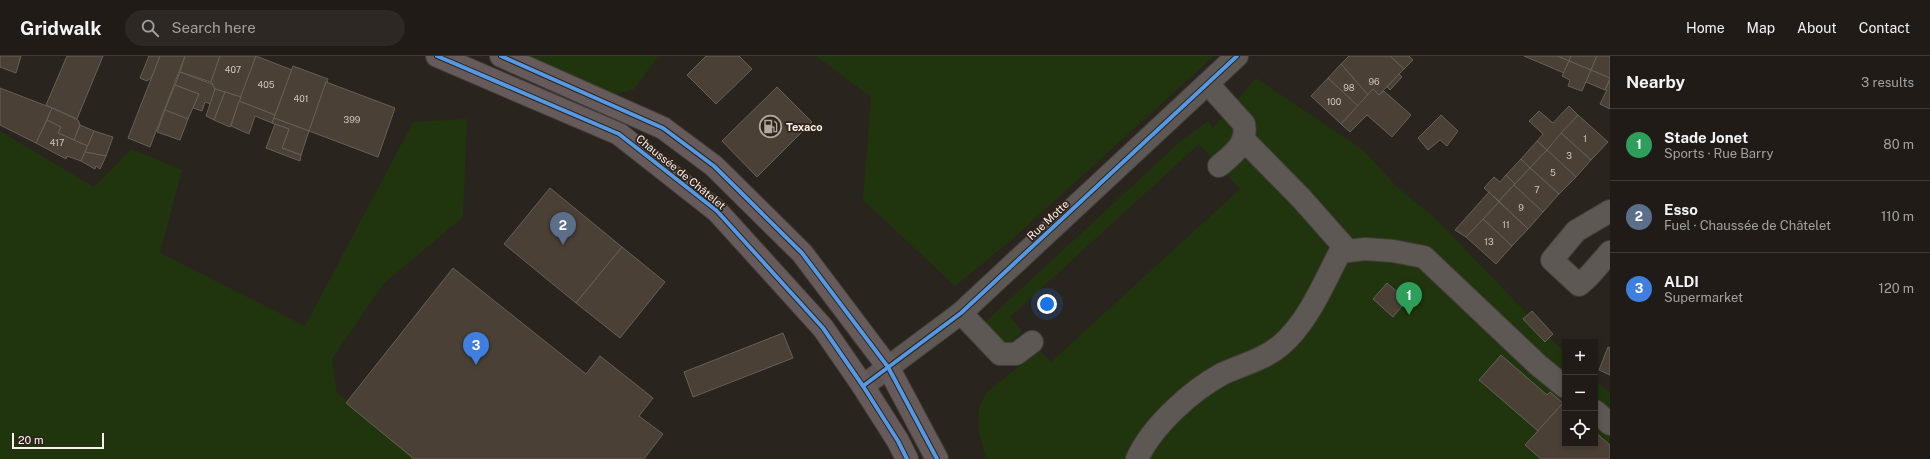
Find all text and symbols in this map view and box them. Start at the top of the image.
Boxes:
search box [125,10,405,46]
text: Gridwalk [20,17,101,39]
icon: search [139,17,161,39]
text: Search here [171,19,256,36]
text: Home [1686,20,1725,36]
text: Map [1747,20,1775,36]
text: About [1797,20,1837,36]
text: Contact [1859,20,1910,36]
house number: 407 [225,64,241,75]
text: Nearby [1626,72,1685,92]
text: 3 results [1861,75,1914,90]
house number: 96 [1368,76,1380,87]
house number: 405 [258,79,275,90]
house number: 98 [1343,82,1355,93]
house number: 401 [294,93,308,104]
house number: 100 [1327,96,1342,107]
house number: 399 [344,114,361,125]
fuel station icon: Texaco [758,114,784,140]
place label: Texaco [786,121,823,133]
text: Stade Jonet [1664,129,1748,146]
street label: Chaussée de Châtelet [634,132,728,212]
house number: 1 [1583,133,1587,144]
house number: 417 [50,137,64,148]
text: 1 [1636,137,1642,152]
text: 80 m [1883,137,1914,152]
text: Sports · Rue Barry [1664,146,1773,161]
house number: 3 [1566,150,1572,161]
house number: 5 [1550,167,1556,178]
house number: 7 [1534,184,1540,195]
street label: Rue Motte [1025,198,1071,242]
text: Esso [1664,201,1698,218]
house number: 9 [1518,202,1524,213]
text: 2 [1635,209,1643,224]
text: 110 m [1881,209,1914,224]
pin: 2 [550,212,576,245]
text: Fuel · Chaussée de Châtelet [1664,218,1831,233]
house number: 11 [1502,219,1510,230]
house number: 13 [1484,236,1494,247]
text: ALDI [1664,273,1699,290]
text: 3 [1635,281,1643,296]
text: 120 m [1879,281,1914,296]
pin: 1 [1396,282,1422,315]
text: Supermarket [1664,290,1743,305]
your location [1037,294,1057,314]
pin: 3 [463,332,489,365]
map controls [1562,339,1598,447]
button: + [1562,339,1598,375]
button: − [1562,375,1598,411]
button: locate [1562,411,1598,447]
scale bar [12,431,104,450]
text: 20 m [18,434,43,446]

